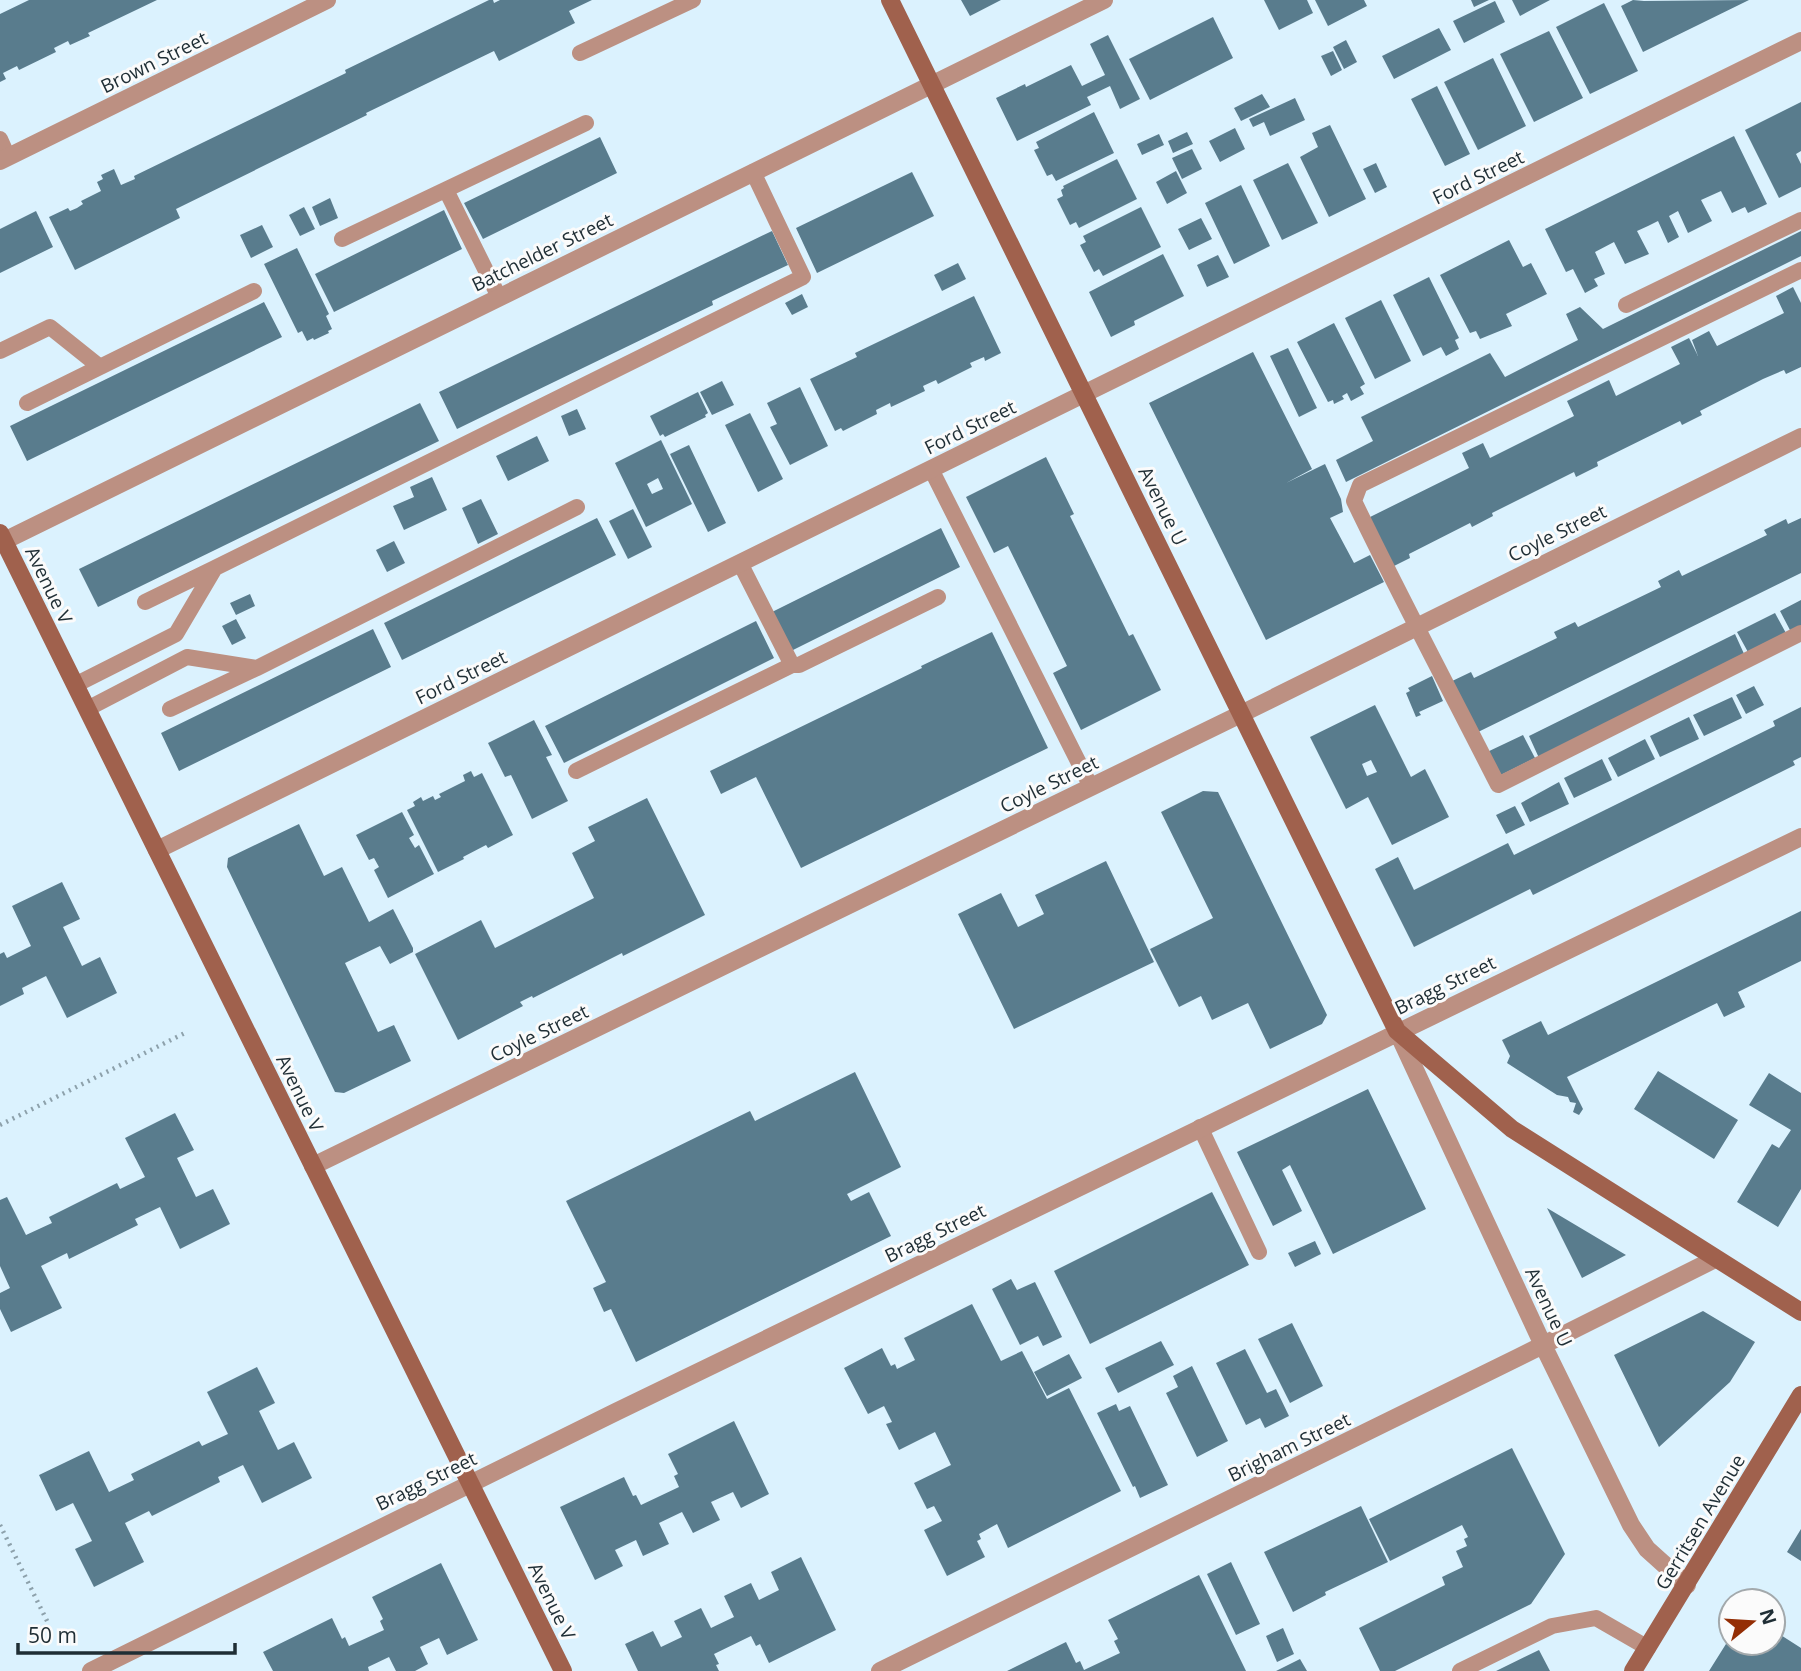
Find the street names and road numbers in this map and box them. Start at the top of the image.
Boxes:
street label: Brown Street [96,25,212,99]
street label: Ford Street [1428,144,1528,210]
street label: Batchelder Street [467,206,617,297]
street label: Ford Street [920,394,1020,460]
street label: Avenue U [1133,462,1193,550]
street label: Coyle Street [1503,498,1611,568]
street label: Avenue V [19,542,79,628]
street label: Ford Street [411,644,511,710]
street label: Coyle Street [995,749,1103,819]
street label: Bragg Street [1390,949,1500,1021]
street label: Coyle Street [485,998,593,1068]
street label: Avenue V [270,1050,330,1136]
street label: Bragg Street [880,1197,990,1269]
street label: Avenue U [1519,1263,1579,1351]
street label: Brigham Street [1224,1406,1355,1488]
street label: Bragg Street [371,1445,481,1517]
street label: Gerritsen Avenue [1649,1449,1751,1595]
street label: Avenue V [522,1558,582,1644]

